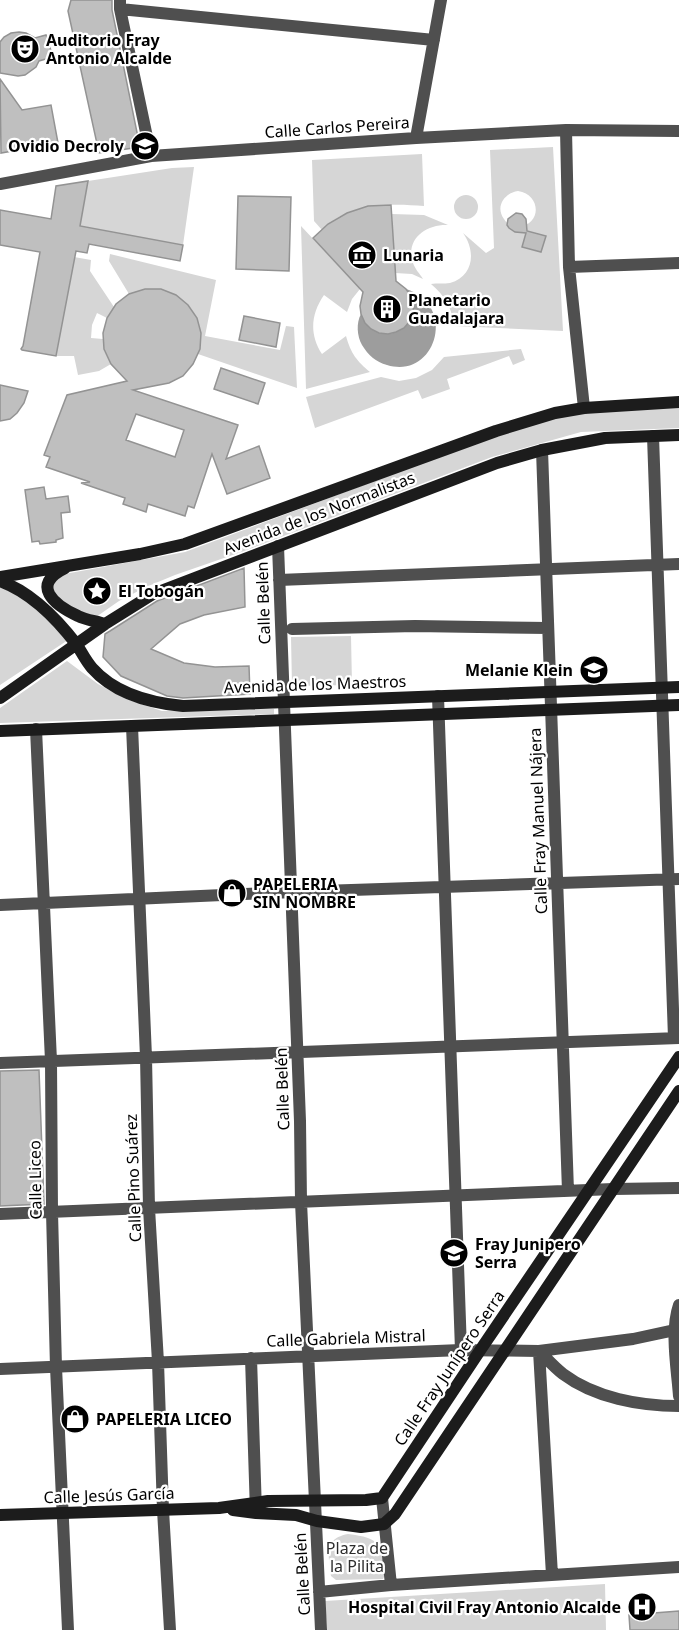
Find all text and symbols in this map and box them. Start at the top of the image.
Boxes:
place label: Auditorio Fray Antonio Alcalde [46,29,172,69]
theatre icon: Auditorio Fray Antonio Alcalde [9,33,41,65]
street label: Calle Carlos Pereira [264,111,410,143]
school or university icon: Ovidio Decroly [129,130,161,162]
place label: Ovidio Decroly [8,135,125,157]
museum icon: Lunaria [346,239,378,271]
place label: Lunaria [383,244,444,266]
place label: Planetario Guadalajara [408,289,504,329]
building icon: Planetario Guadalajara [371,293,403,325]
street label: Avenida de los Normalistas [220,466,418,560]
street label: Calle Belén [251,561,275,645]
place icon: El Tobogán [81,575,113,607]
place label: El Tobogán [118,580,204,602]
school or university icon: Melanie Klein [578,654,610,686]
place label: Melanie Klein [465,659,573,681]
street label: Avenida de los Maestros [223,670,407,698]
street label: Calle Fray Manuel Nájera [524,727,552,915]
place label: PAPELERIA SIN NOMBRE [253,873,356,913]
shop icon: PAPELERIA SIN NOMBRE [216,877,248,909]
street label: Calle Belén [270,1047,294,1131]
street label: Calle Pino Suárez [120,1113,146,1243]
street label: Calle Liceo [23,1140,47,1220]
place label: Fray Junipero Serra [475,1233,581,1273]
school or university icon: Fray Junipero Serra [438,1237,470,1269]
street label: Calle Fray Junípero Serra [389,1286,509,1450]
street label: Calle Gabriela Mistral [266,1324,426,1352]
shop icon: PAPELERIA LICEO [59,1403,91,1435]
place label: PAPELERIA LICEO [96,1408,232,1430]
street label: Calle Jesús García [43,1482,175,1508]
street label: Calle Belén [289,1532,315,1616]
park label: Plaza de la Pilita [326,1537,388,1577]
hospital icon: Hospital Civil Fray Antonio Alcalde [626,1591,658,1623]
place label: Hospital Civil Fray Antonio Alcalde [348,1596,621,1618]

